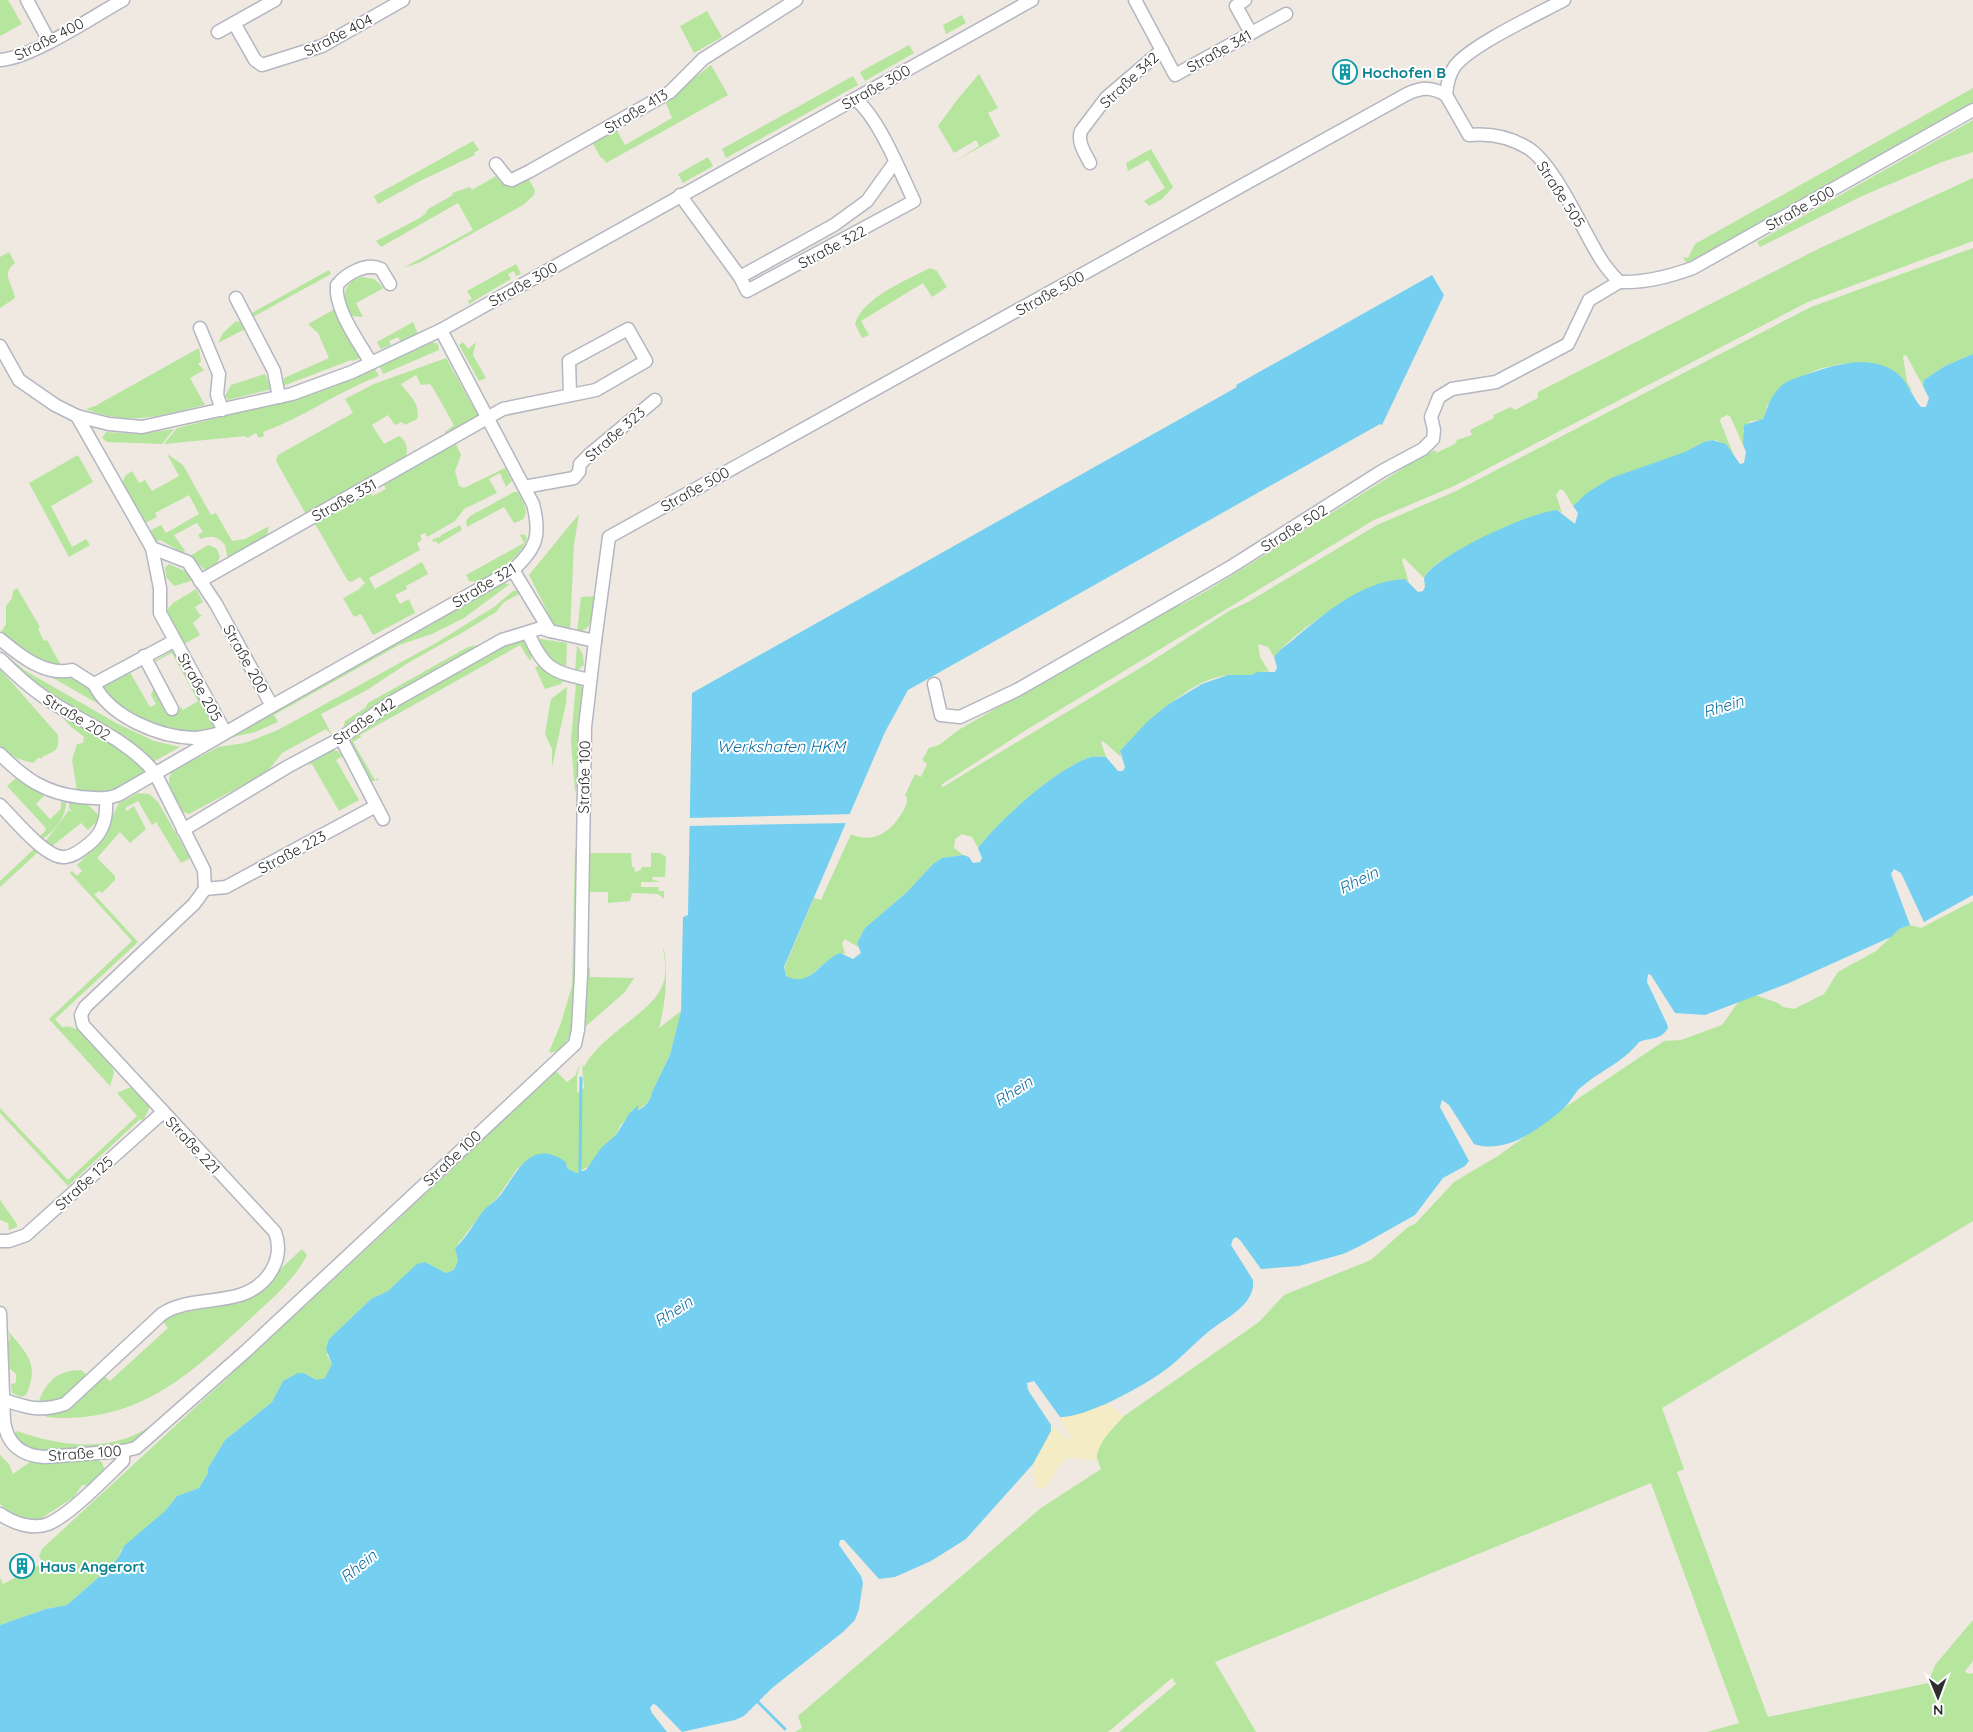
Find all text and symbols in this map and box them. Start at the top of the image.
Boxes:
street label: Straße 404 [300,10,376,60]
street label: Straße 400 [11,13,87,65]
street label: Straße 341 [1183,25,1255,77]
street label: Straße 342 [1095,48,1163,112]
building icon: Hochofen B [1332,59,1358,85]
street label: Straße 300 [838,60,914,114]
place label: Hochofen B [1362,63,1446,82]
street label: Straße 413 [601,84,671,137]
street label: Straße 505 [1533,157,1589,231]
street label: Straße 500 [1762,181,1838,235]
street label: Straße 322 [795,221,869,273]
street label: Straße 300 [485,257,561,311]
street label: Straße 500 [1012,266,1088,320]
street label: Straße 323 [581,403,649,465]
street label: Straße 500 [657,462,733,516]
street label: Straße 331 [308,474,380,526]
street label: Straße 502 [1257,500,1331,556]
street label: Straße 321 [448,558,520,612]
street label: Straße 200 [219,621,273,697]
street label: Straße 205 [173,649,227,725]
street label: Straße 202 [40,689,114,745]
water label: Rhein [1700,690,1746,722]
street label: Straße 142 [329,693,399,749]
water label: Werkshafen HKM [717,736,847,756]
street label: Straße 100 [574,740,594,814]
street label: Straße 223 [255,826,329,878]
water label: Rhein [1335,862,1382,898]
water label: Rhein [990,1071,1036,1111]
street label: Straße 221 [161,1112,225,1178]
street label: Straße 100 [419,1126,485,1190]
street label: Straße 125 [51,1152,117,1214]
water label: Rhein [650,1291,696,1331]
street label: Straße 100 [48,1441,122,1465]
water label: Rhein [336,1545,381,1587]
building icon: Haus Angerort [9,1553,35,1579]
place label: Haus Angerort [40,1557,145,1576]
north arrow [1913,1672,1963,1722]
text: N [1933,1701,1944,1719]

